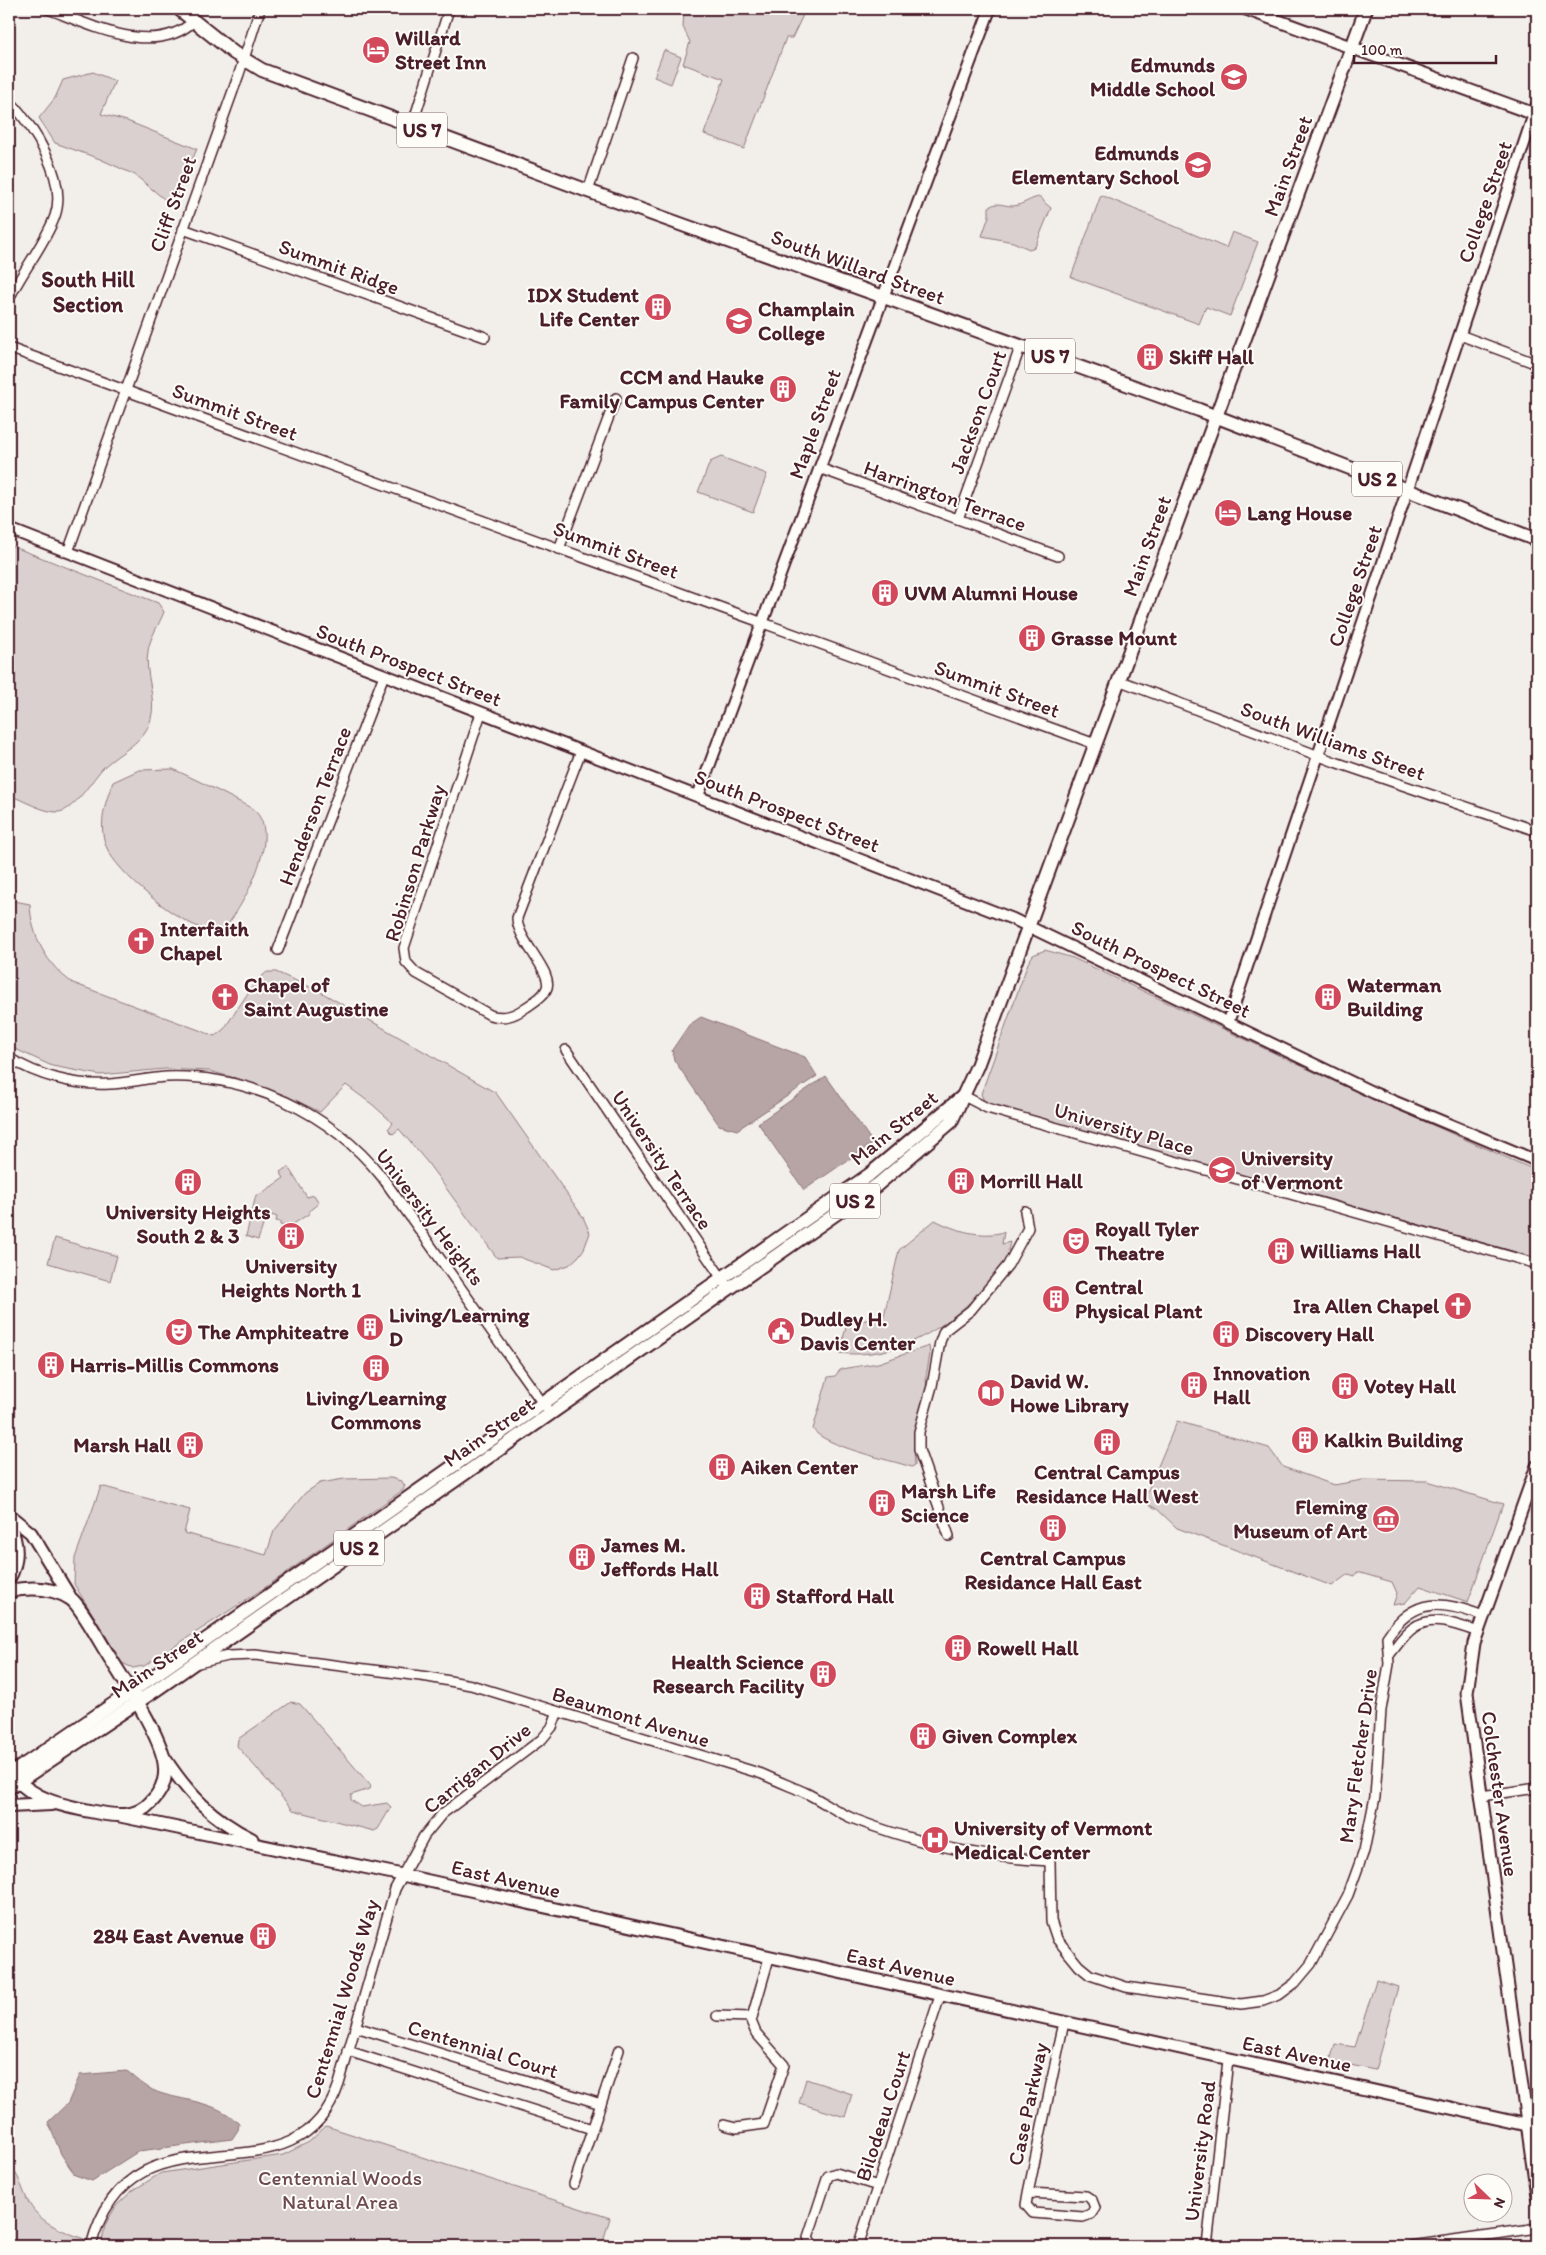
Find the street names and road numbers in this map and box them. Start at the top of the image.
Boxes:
road number: US 7 [397,112,447,148]
street label: Main Street [1258,112,1317,220]
street label: College Street [1452,138,1517,266]
street label: Cliff Street [144,152,202,255]
street label: South Willard Street [768,223,949,310]
street label: Summit Ridge [276,233,403,300]
road number: US 7 [1025,338,1075,374]
street label: Jackson Court [944,347,1011,477]
street label: Maple Street [783,365,846,482]
street label: Summit Street [169,377,301,446]
street label: Harrington Terrace [860,455,1030,537]
road number: US 2 [1352,462,1402,496]
street label: Main Street [1117,492,1176,600]
street label: Summit Street [550,515,682,584]
street label: College Street [1322,522,1387,650]
street label: South Prospect Street [313,618,505,711]
street label: Summit Street [931,654,1063,723]
street label: South Williams Street [1237,695,1429,786]
street label: Henderson Terrace [273,723,356,889]
street label: South Prospect Street [691,764,883,857]
street label: Robinson Parkway [379,781,450,944]
street label: South Prospect Street [1067,914,1255,1023]
street label: University Terrace [607,1085,718,1234]
street label: Main Street [845,1085,943,1171]
street label: University Place [1051,1097,1197,1160]
street label: University Heights [371,1143,490,1290]
road number: US 2 [830,1184,880,1218]
street label: Main Street [438,1391,539,1472]
road number: US 2 [334,1530,384,1566]
street label: Main Street [106,1624,207,1703]
street label: Mary Fletcher Drive [1333,1667,1382,1845]
street label: Beaumont Avenue [549,1681,713,1752]
street label: Colchester Avenue [1476,1710,1524,1878]
street label: Carrigan Drive [418,1717,536,1819]
street label: East Avenue [449,1854,563,1903]
street label: Centennial Woods Way [299,1896,384,2102]
street label: East Avenue [844,1942,958,1991]
street label: Centennial Court [405,2014,561,2083]
street label: East Avenue [1240,2030,1354,2077]
street label: Case Parkway [1002,2040,1053,2168]
street label: Bilodeau Court [850,2047,915,2184]
street label: University Road [1178,2079,1221,2223]

